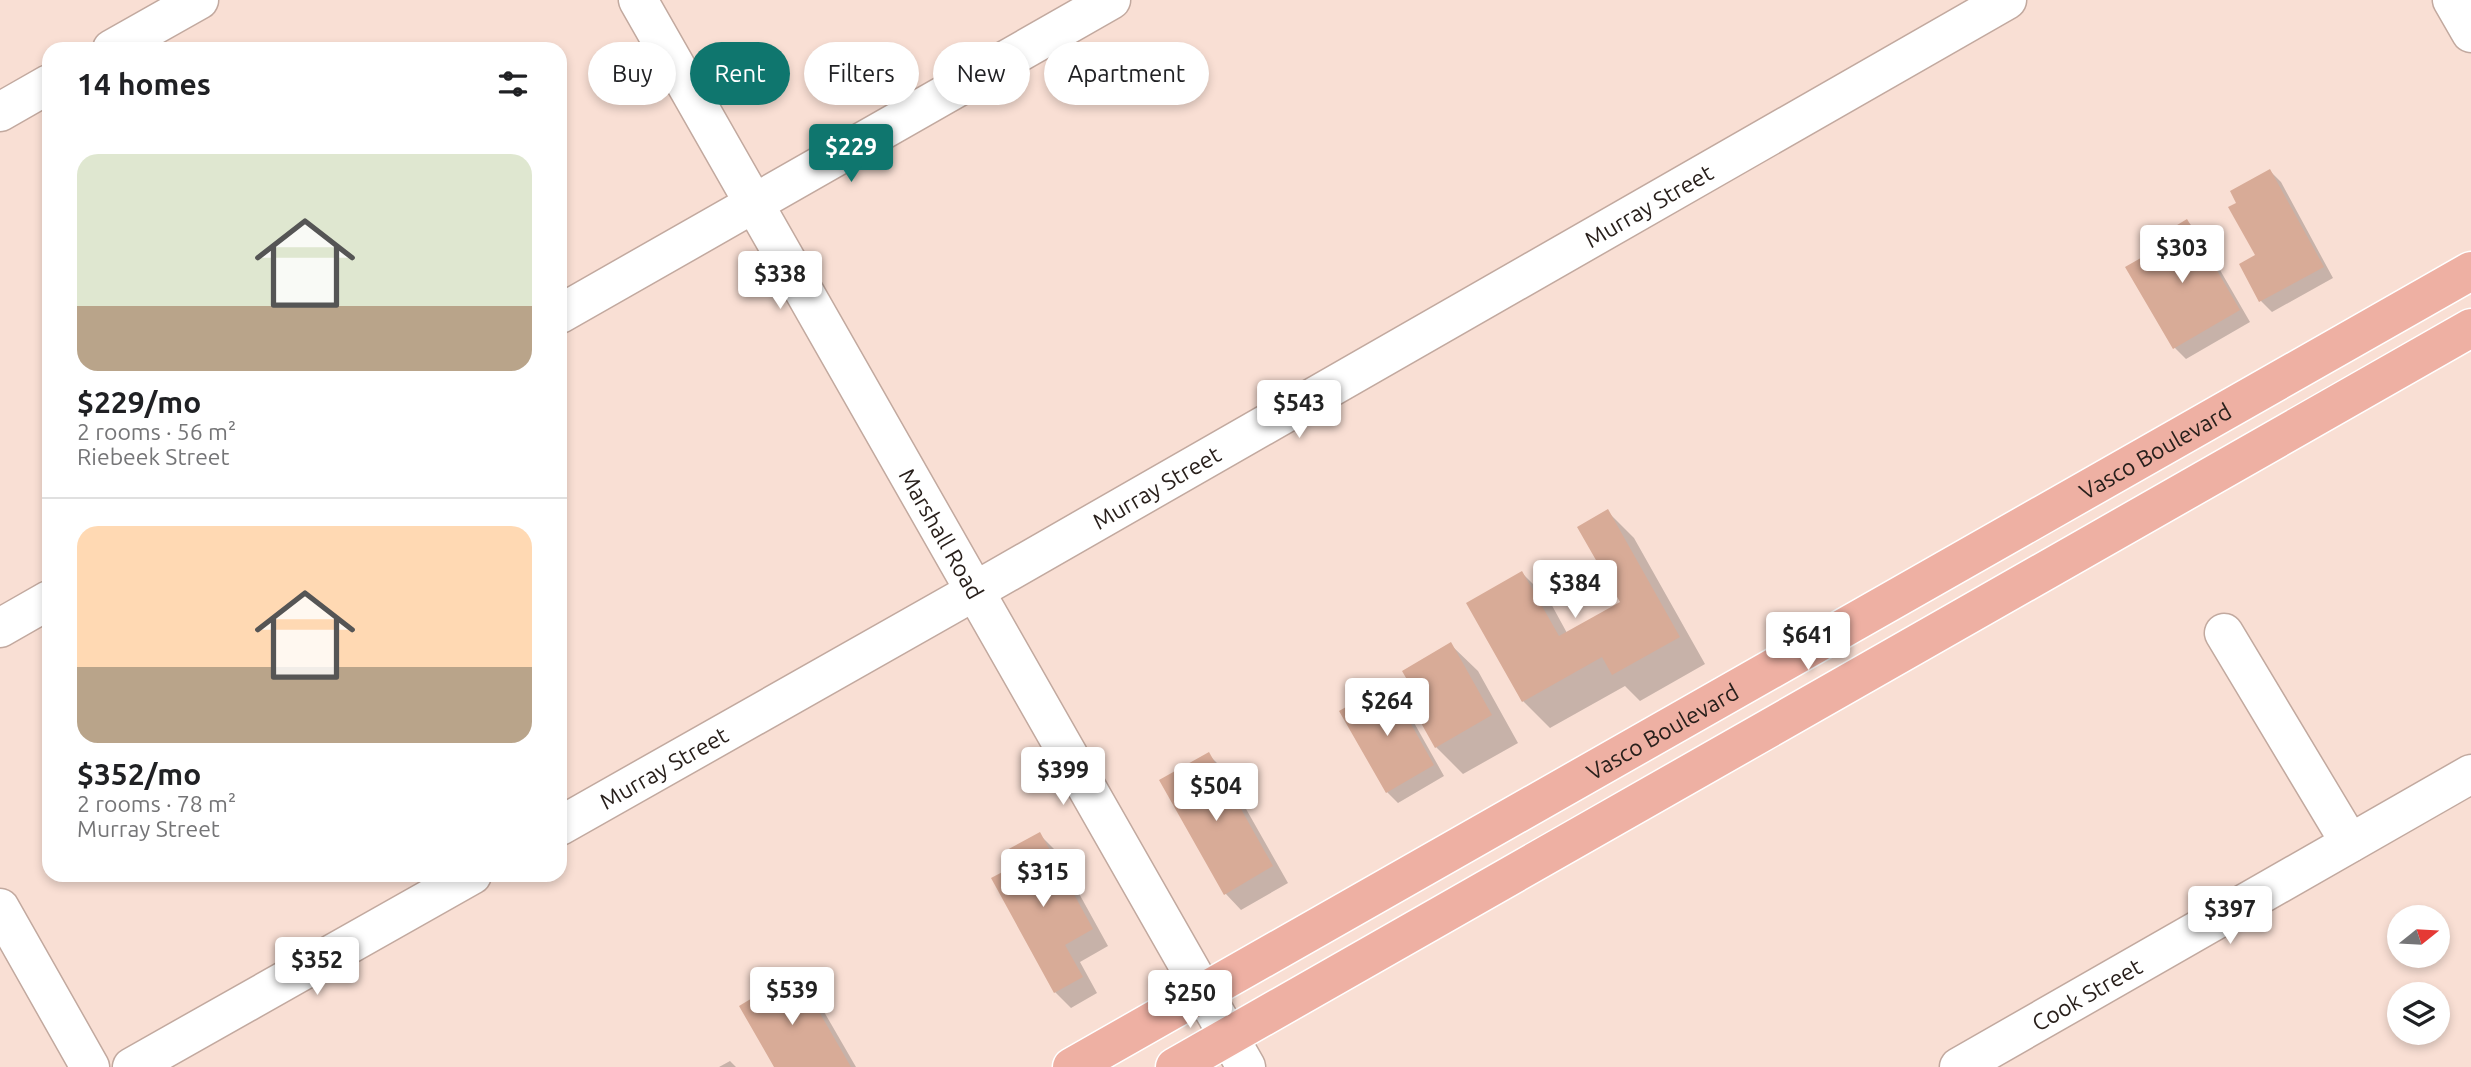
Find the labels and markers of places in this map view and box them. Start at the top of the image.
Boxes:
pin: $229 [810,124,892,184]
pin: $303 [2141,226,2223,285]
pin: $338 [739,252,821,311]
pin: $543 [1258,380,1340,440]
pin: $384 [1534,560,1616,620]
pin: $641 [1767,612,1849,672]
pin: $264 [1346,678,1428,738]
pin: $399 [1022,748,1104,807]
pin: $504 [1175,764,1257,823]
pin: $315 [1002,850,1084,909]
pin: $397 [2189,886,2271,946]
pin: $352 [276,937,358,997]
pin: $539 [751,968,833,1027]
pin: $250 [1149,970,1231,1030]

